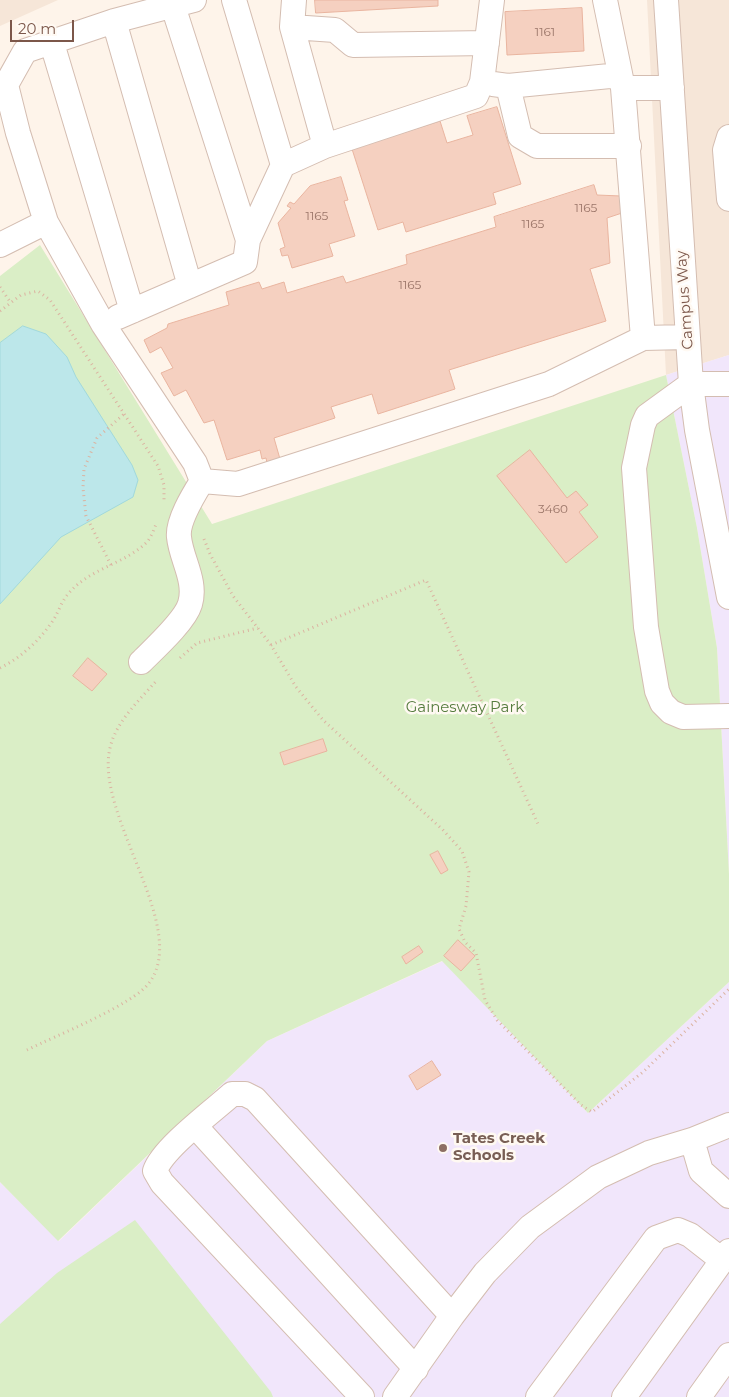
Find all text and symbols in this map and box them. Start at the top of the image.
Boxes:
scale bar [12,10,76,42]
text: 20 m [18,19,56,38]
house number: 1161 [535,25,555,39]
house number: 1165 [575,201,597,215]
house number: 1165 [306,209,328,223]
house number: 1165 [522,217,544,231]
street label: Campus Way [673,250,697,350]
house number: 1165 [399,278,421,292]
house number: 3460 [538,502,568,516]
park label: Gainesway Park [406,699,524,717]
place label: Tates Creek Schools [453,1130,545,1165]
marker: Tates Creek Schools [437,1142,449,1154]

